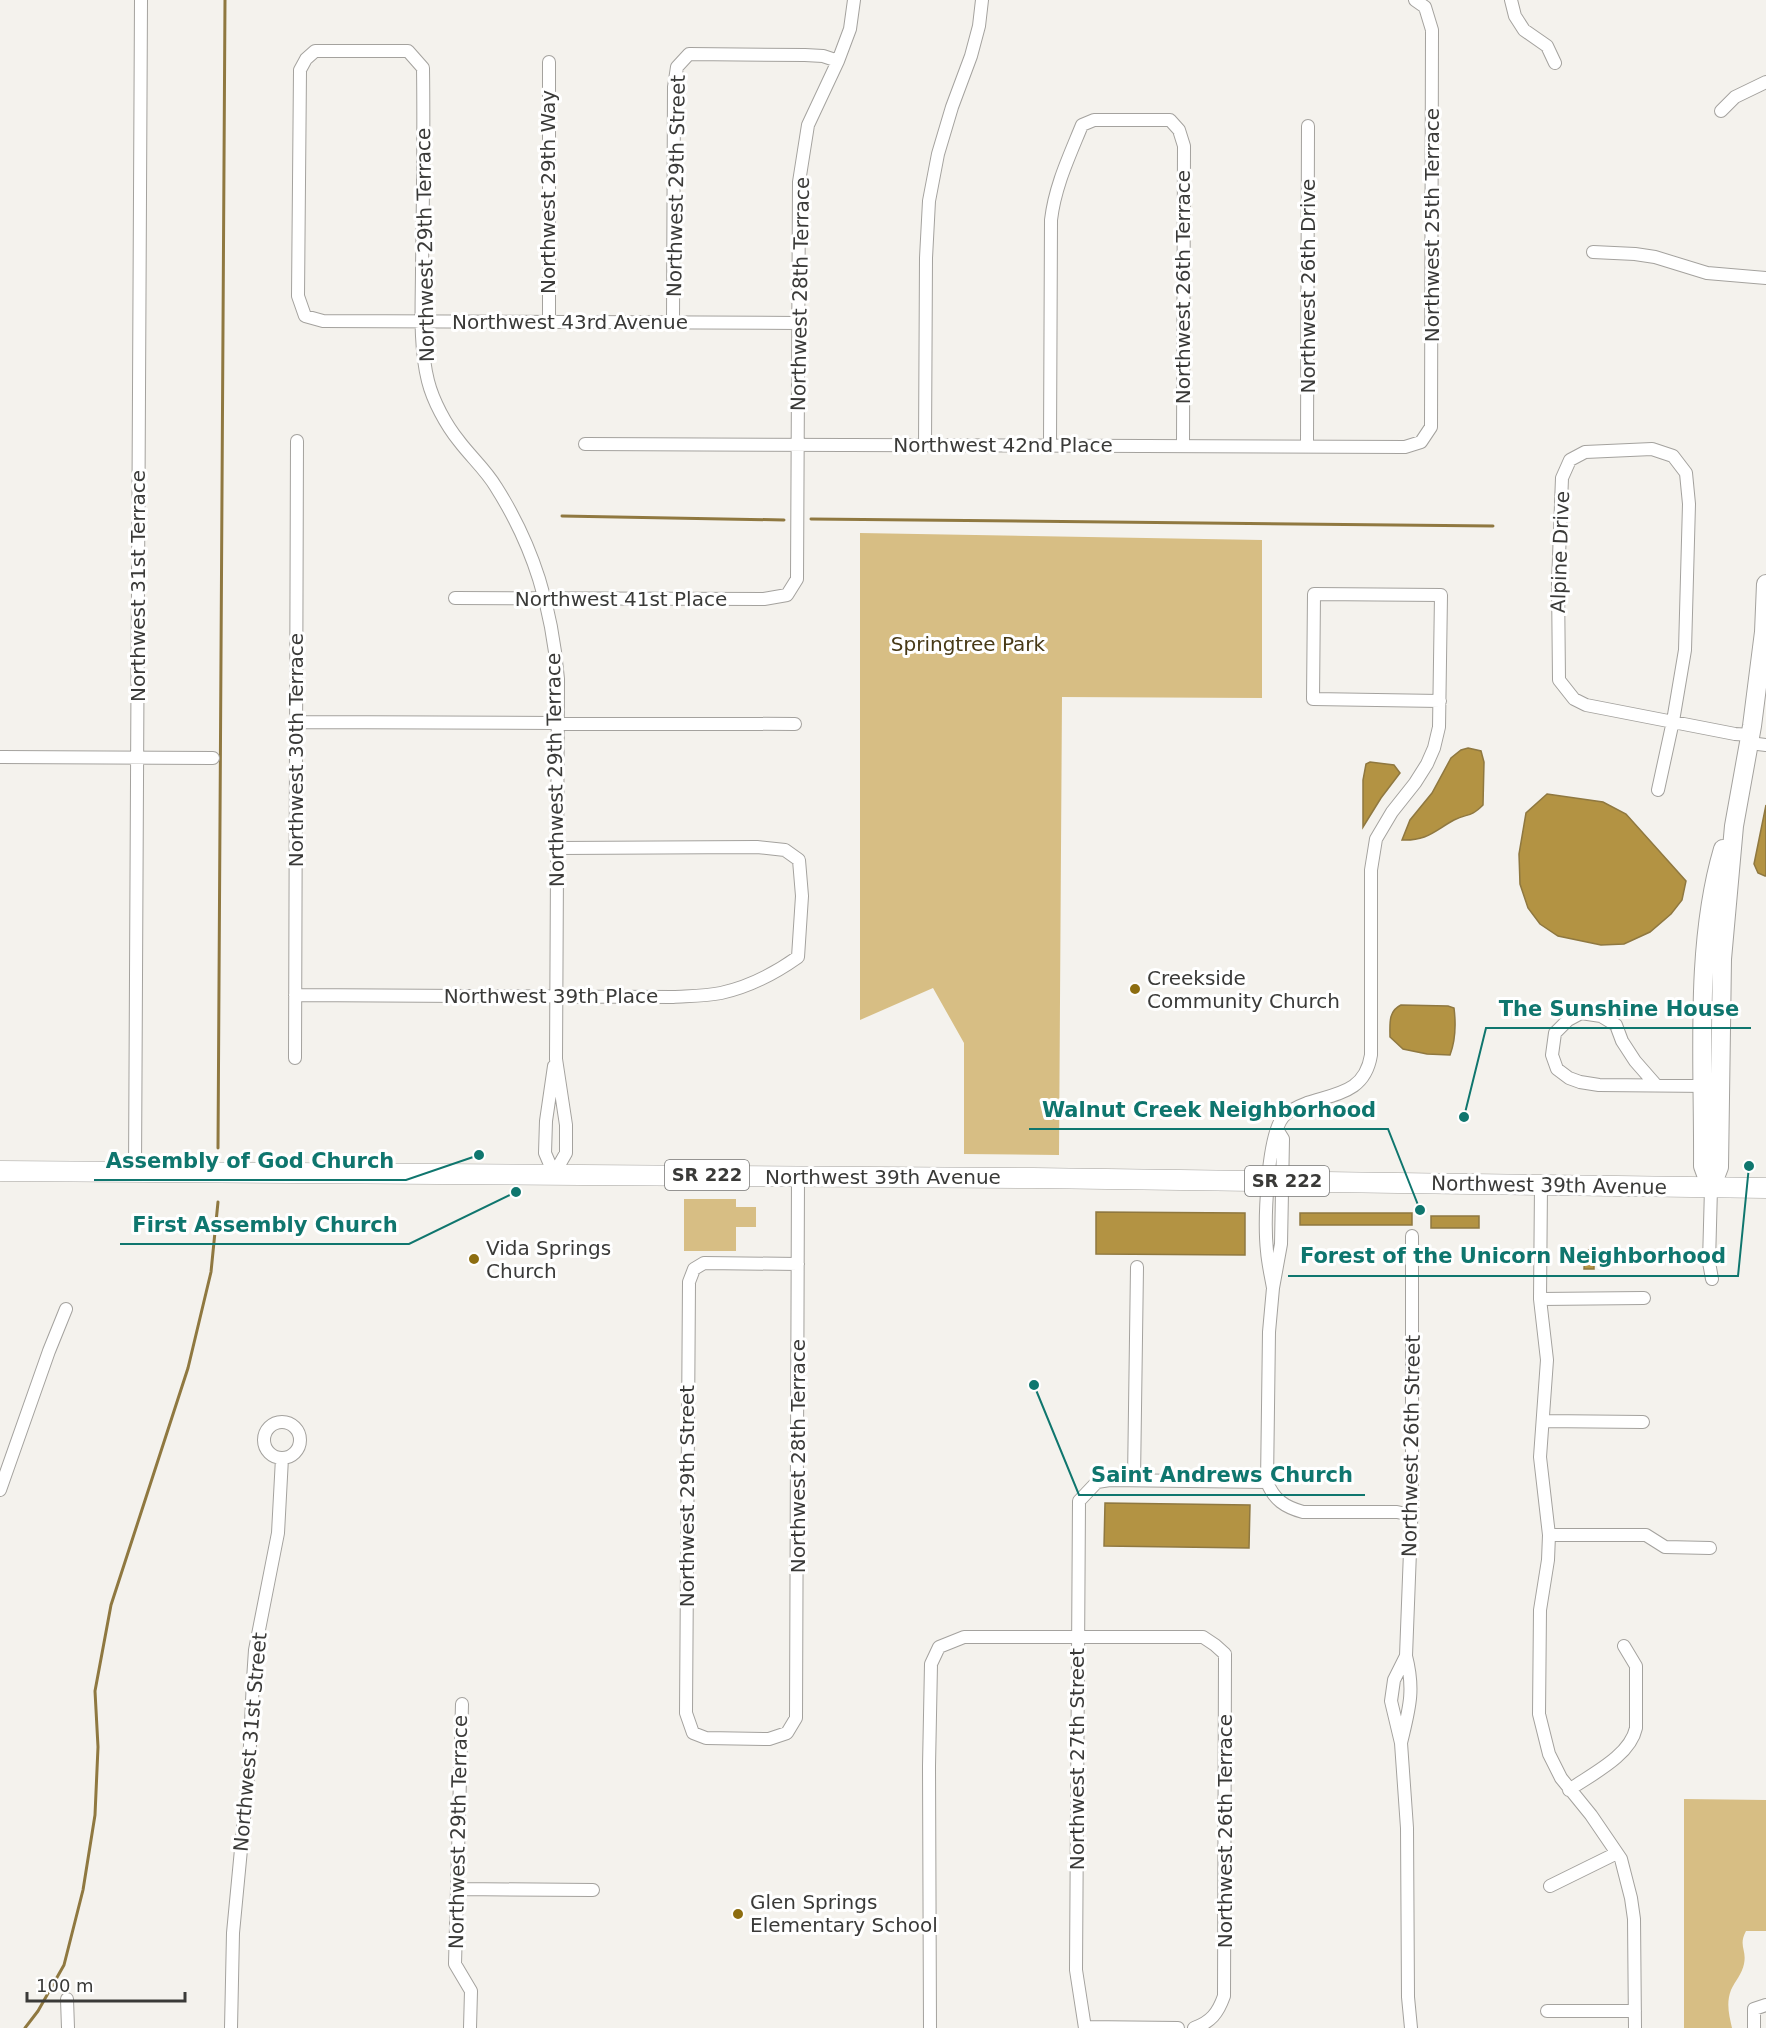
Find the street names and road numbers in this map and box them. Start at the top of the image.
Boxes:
street label: Northwest 29th Street [662,74,690,297]
street label: Northwest 29th Way [536,90,560,294]
street label: Northwest 25th Terrace [1420,108,1444,342]
street label: Northwest 29th Terrace [411,128,439,362]
street label: Northwest 26th Terrace [1171,170,1195,404]
street label: Northwest 28th Terrace [786,177,814,411]
street label: Northwest 26th Drive [1296,179,1320,393]
street label: Northwest 43rd Avenue [452,310,688,334]
street label: Northwest 42nd Place [893,433,1113,457]
street label: Northwest 31st Terrace [126,470,150,702]
street label: Alpine Drive [1546,491,1574,613]
street label: Northwest 41st Place [515,587,727,611]
street label: Northwest 30th Terrace [284,633,308,867]
street label: Northwest 29th Terrace [541,653,569,887]
street label: Northwest 39th Place [444,984,658,1008]
road number: SR 222 [665,1160,749,1190]
street label: Northwest 39th Avenue [765,1165,1001,1189]
road number: SR 222 [1245,1166,1329,1196]
street label: Northwest 39th Avenue [1431,1171,1667,1199]
street label: Northwest 26th Street [1397,1334,1425,1557]
street label: Northwest 28th Terrace [786,1339,810,1573]
street label: Northwest 29th Street [675,1385,699,1607]
street label: Northwest 31st Street [228,1631,272,1853]
street label: Northwest 27th Street [1065,1648,1089,1870]
street label: Northwest 26th Terrace [1213,1714,1237,1948]
street label: Northwest 29th Terrace [444,1715,472,1949]

